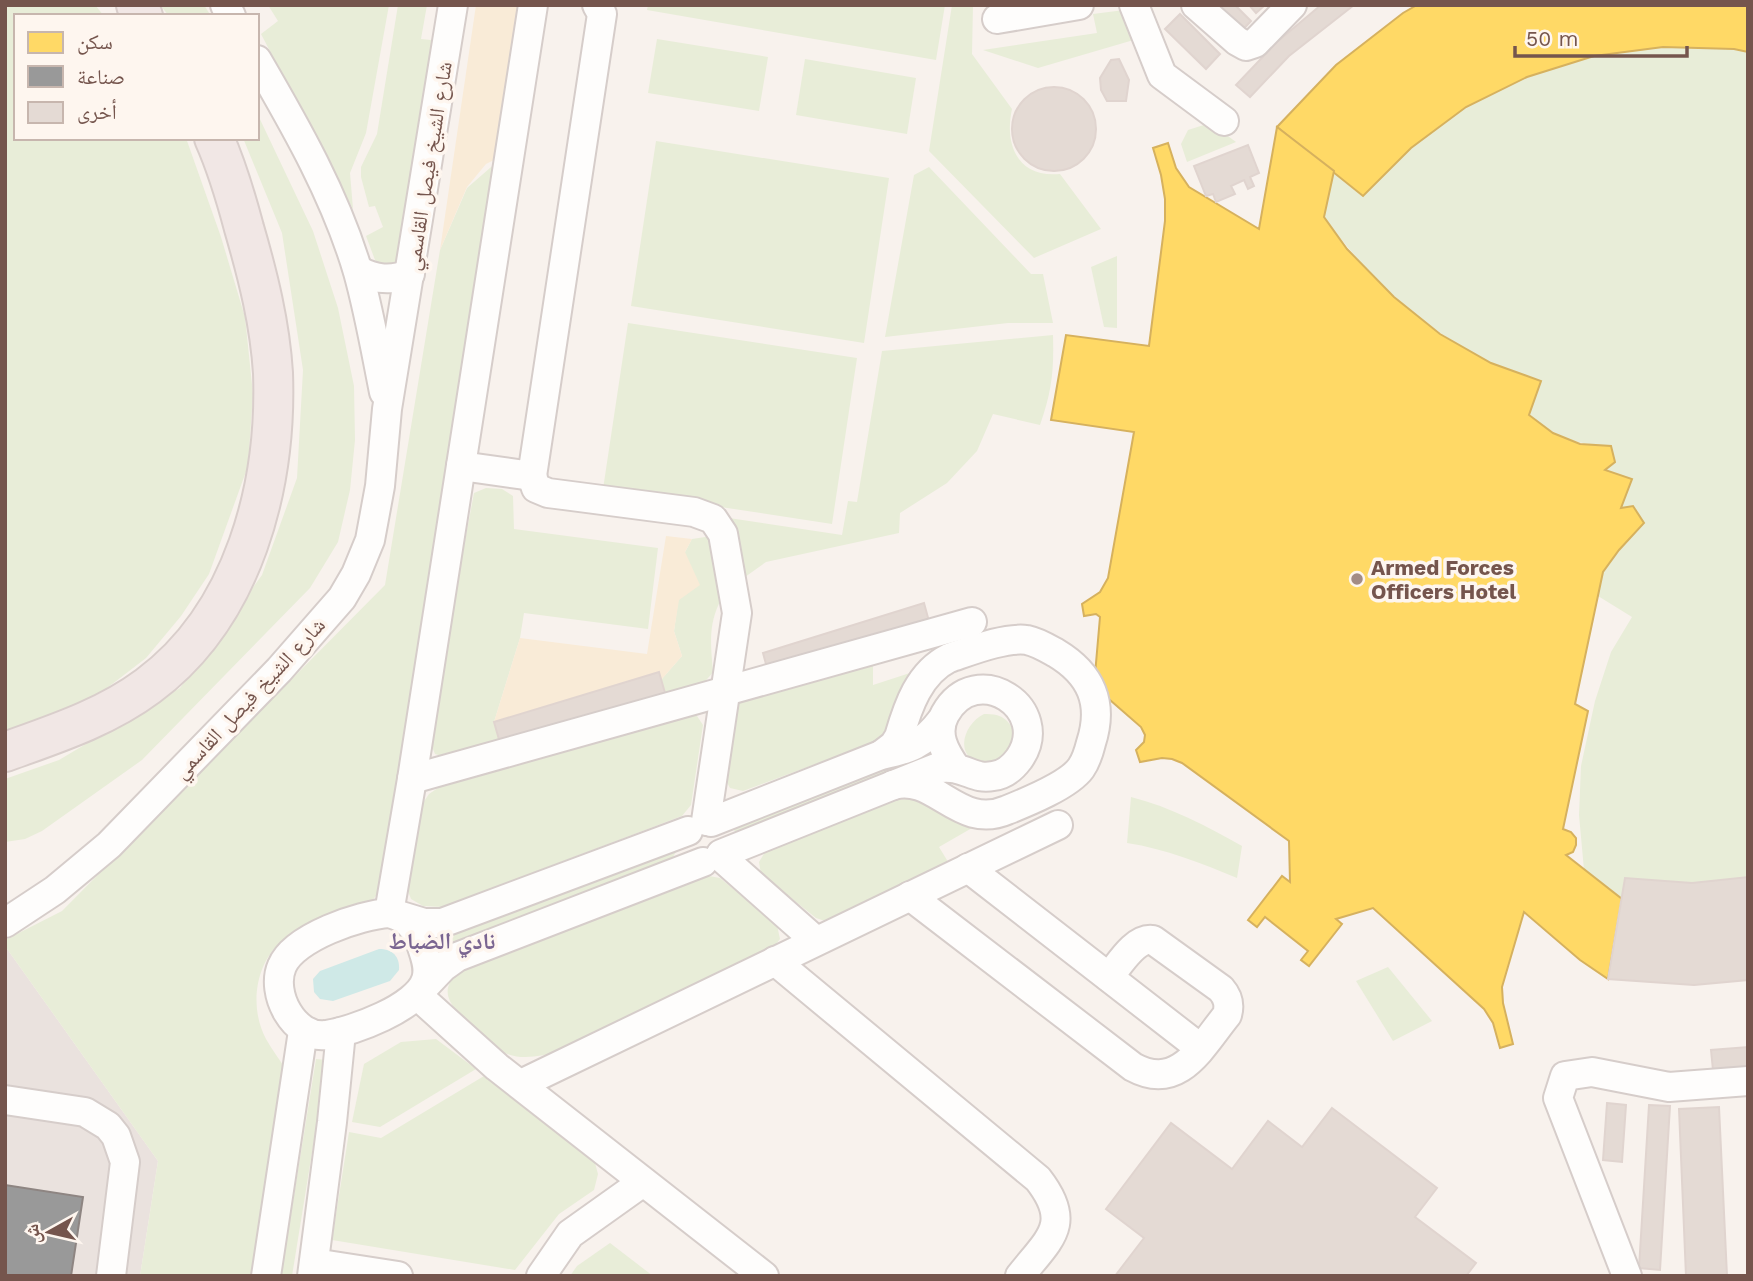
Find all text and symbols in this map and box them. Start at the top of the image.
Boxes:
legend [14,14,259,140]
scale bar [1515,14,1686,58]
text: 50 m [1526,26,1578,51]
text: سكن [77,29,113,55]
street label: شارع الشيخ فيصل القاسمي [399,60,461,273]
text: صناعة [77,64,125,89]
text: أخرى [77,99,117,124]
place label: Armed Forces Officers Hotel [1371,555,1516,604]
marker: Armed Forces Officers Hotel [1349,571,1365,587]
street label: شارع الشيخ فيصل القاسمي [168,612,333,787]
district label: نادي الضباط [389,928,495,959]
north arrow [14,1197,84,1267]
text: ش [20,1223,45,1246]

